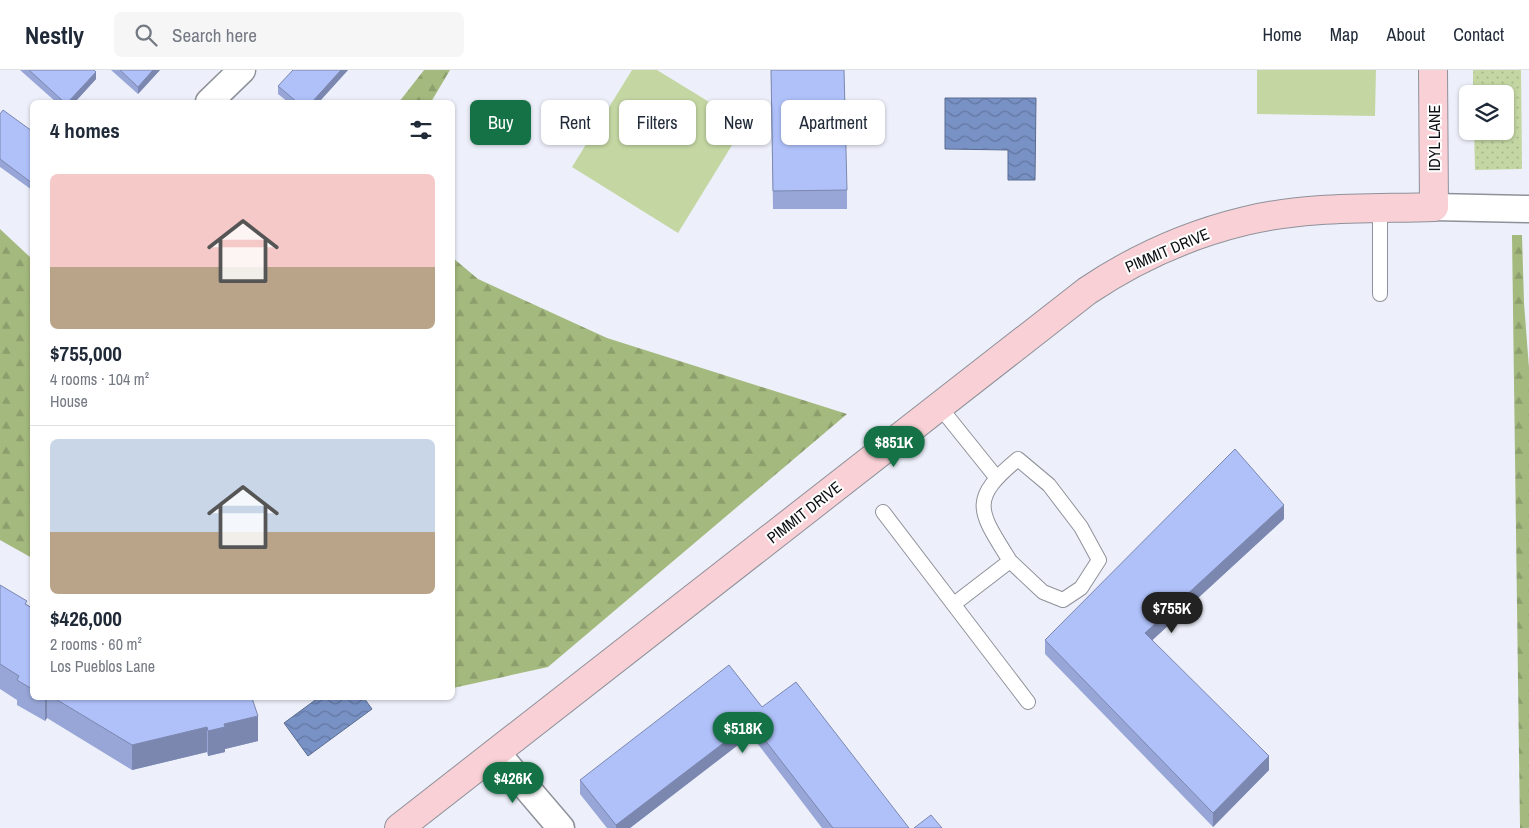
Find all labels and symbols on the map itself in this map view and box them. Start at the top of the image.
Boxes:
street label: IDYL LANE [1423,105,1445,171]
street label: PIMMIT DRIVE [1122,222,1212,278]
pin: $851K [859,426,929,468]
street label: PIMMIT DRIVE [762,476,846,548]
pin: $755K [1137,592,1207,634]
pin: $518K [708,712,778,754]
pin: $426K [478,762,548,804]

